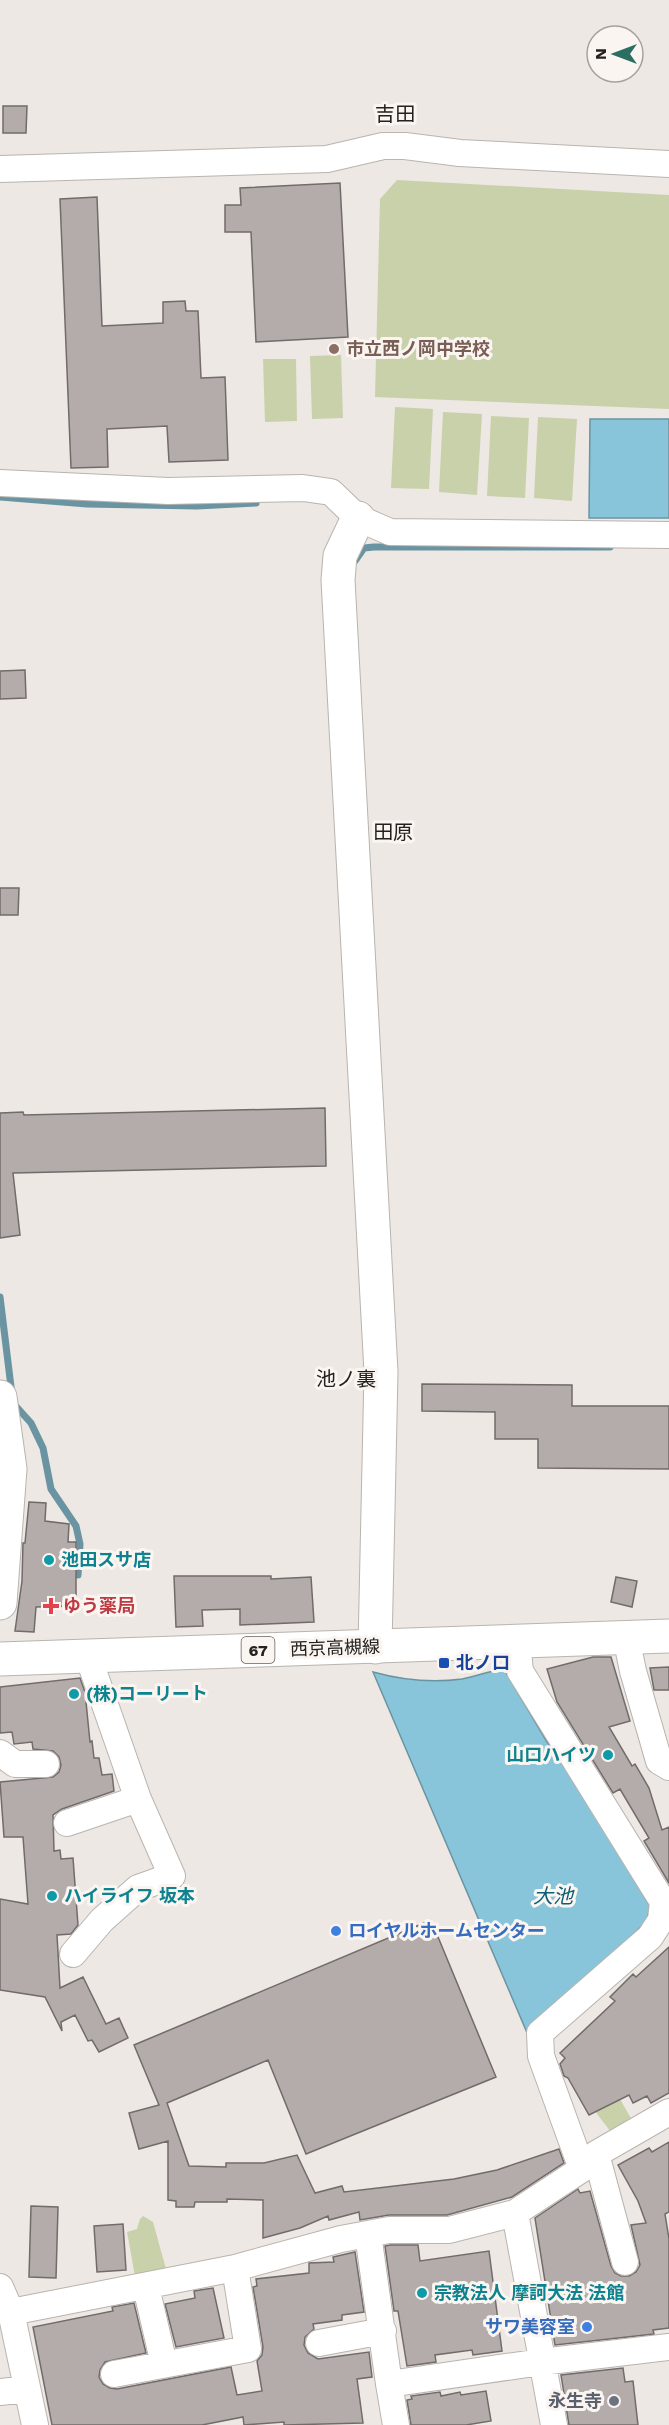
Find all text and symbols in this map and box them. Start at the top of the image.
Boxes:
north arrow [585,24,645,84]
text: N [591,48,610,60]
district label: 吉田 [375,102,415,126]
place label: 市立西ノ岡中学校 [346,338,490,359]
marker: 市立西ノ岡中学校 [327,342,341,356]
district label: 田原 [373,820,413,844]
district label: 池ノ裏 [316,1367,376,1391]
place label: 池田スサ店 [61,1549,151,1570]
marker: 池田スサ店 [42,1553,56,1567]
place label: ゆう薬局 [63,1595,135,1616]
marker: ゆう薬局 [44,1599,58,1613]
street label: 西京高槻線 [290,1635,380,1660]
road number: 67 [242,1637,274,1663]
place label: 北ノ口 [456,1652,510,1673]
marker: 北ノ口 [437,1656,451,1670]
place label: (株)コーリート [86,1683,208,1704]
marker: (株)コーリート [67,1687,81,1701]
place label: 山口ハイツ [506,1744,596,1765]
marker: 山口ハイツ [601,1748,615,1762]
water label: 大池 [533,1884,575,1908]
place label: ハイライフ 坂本 [64,1885,195,1906]
marker: ハイライフ 坂本 [45,1889,59,1903]
place label: ロイヤルホームセンター [348,1920,545,1941]
marker: ロイヤルホームセンター [329,1924,343,1938]
place label: 宗教法人 摩訶大法 法館 [434,2282,624,2303]
marker: 宗教法人 摩訶大法 法館 [415,2286,429,2300]
place label: サワ美容室 [485,2316,575,2337]
marker: サワ美容室 [580,2320,594,2334]
place label: 永生寺 [548,2390,602,2411]
marker: 永生寺 [607,2394,621,2408]

